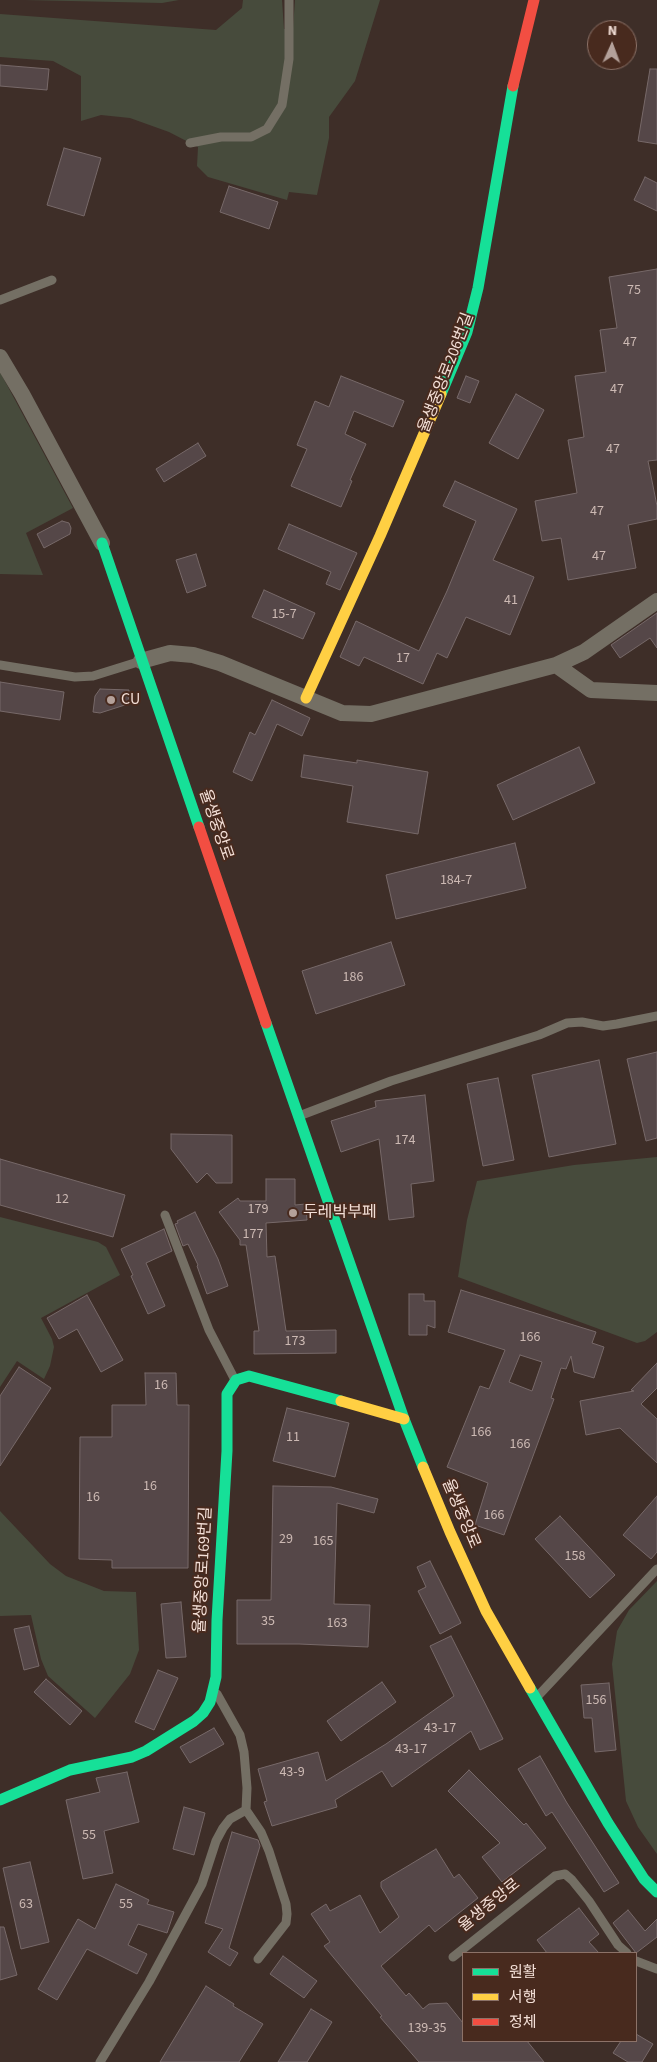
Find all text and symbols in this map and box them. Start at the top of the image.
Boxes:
north arrow [587,20,637,70]
text: N [607,21,617,41]
house number: 75 [627,283,641,299]
street label: 율생중앙로206번길 [415,310,479,436]
house number: 47 [623,335,637,351]
house number: 47 [610,382,624,398]
house number: 47 [606,442,620,458]
house number: 47 [590,504,604,520]
house number: 47 [592,549,606,565]
house number: 41 [504,593,518,609]
house number: 15-7 [271,607,297,623]
house number: 17 [396,651,410,667]
place label: CU [121,690,140,710]
marker: CU [105,694,117,706]
street label: 율생중앙로 [194,787,236,863]
house number: 184-7 [440,873,472,889]
house number: 186 [343,970,363,986]
house number: 174 [395,1133,415,1149]
house number: 12 [55,1192,69,1208]
house number: 179 [248,1202,268,1218]
place label: 두레박부페 [303,1203,377,1223]
marker: 두레박부페 [287,1207,299,1219]
house number: 177 [243,1227,263,1243]
house number: 166 [520,1330,540,1346]
house number: 173 [285,1334,305,1350]
house number: 16 [154,1378,168,1394]
house number: 166 [471,1425,491,1441]
house number: 11 [286,1430,300,1446]
house number: 166 [510,1437,530,1453]
street label: 율생중앙로 [437,1476,483,1552]
house number: 16 [143,1479,157,1495]
house number: 16 [86,1490,100,1506]
street label: 율생중앙로169번길 [191,1506,217,1634]
house number: 166 [484,1508,504,1524]
house number: 29 [279,1532,293,1548]
house number: 165 [313,1534,333,1550]
house number: 158 [565,1549,585,1565]
house number: 35 [261,1614,275,1630]
house number: 163 [327,1616,347,1632]
house number: 156 [586,1693,606,1709]
house number: 43-17 [424,1721,456,1737]
house number: 43-17 [395,1742,427,1758]
house number: 43-9 [279,1765,305,1781]
house number: 55 [82,1828,96,1844]
street label: 율생중앙로 [455,1875,525,1937]
house number: 63 [19,1897,33,1913]
house number: 55 [119,1897,133,1913]
legend [462,1952,637,2042]
text: 원활 [509,1962,537,1983]
text: 서행 [509,1987,537,2008]
text: 정체 [509,2012,537,2033]
house number: 139-35 [407,2021,447,2037]

